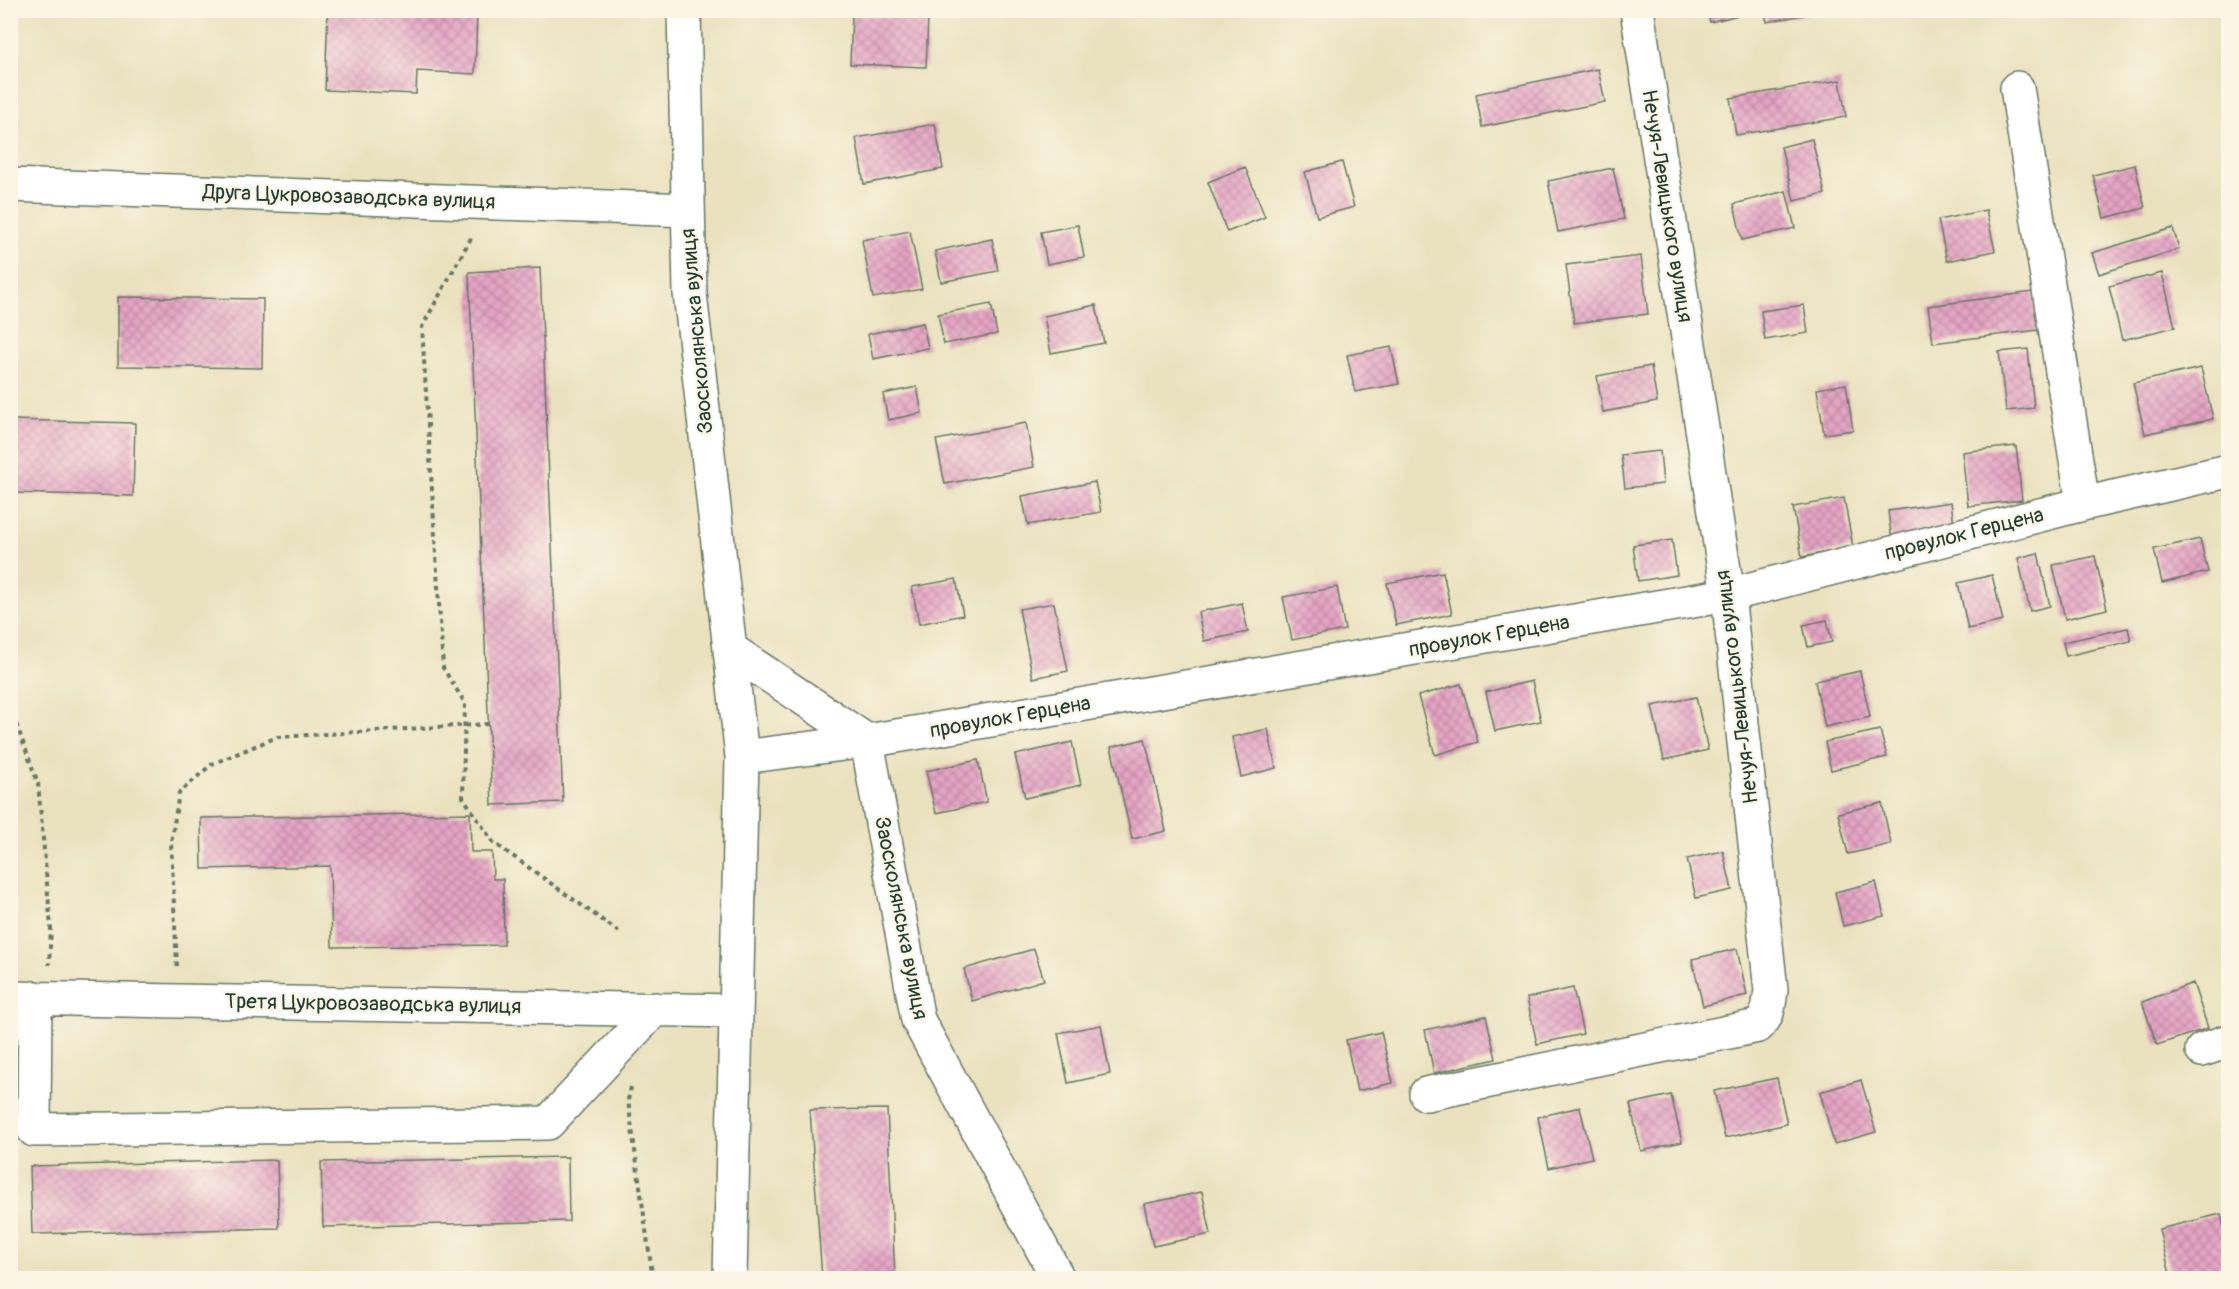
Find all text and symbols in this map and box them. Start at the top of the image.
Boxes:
street label: Нечуя-Левицького вулиця [1635,88,1699,324]
street label: Друга Цукровозаводська вулиця [201,178,496,216]
street label: Заосколянська вулиця [675,227,719,435]
street label: провулок Герцена [1882,501,2046,567]
street label: Нечуя-Левицького вулиця [1709,569,1765,805]
street label: провулок Герцена [1406,609,1572,663]
street label: провулок Герцена [927,690,1093,744]
street label: Заосколянська вулиця [868,814,934,1022]
street label: Третя Цукровозаводська вулиця [224,988,522,1020]

